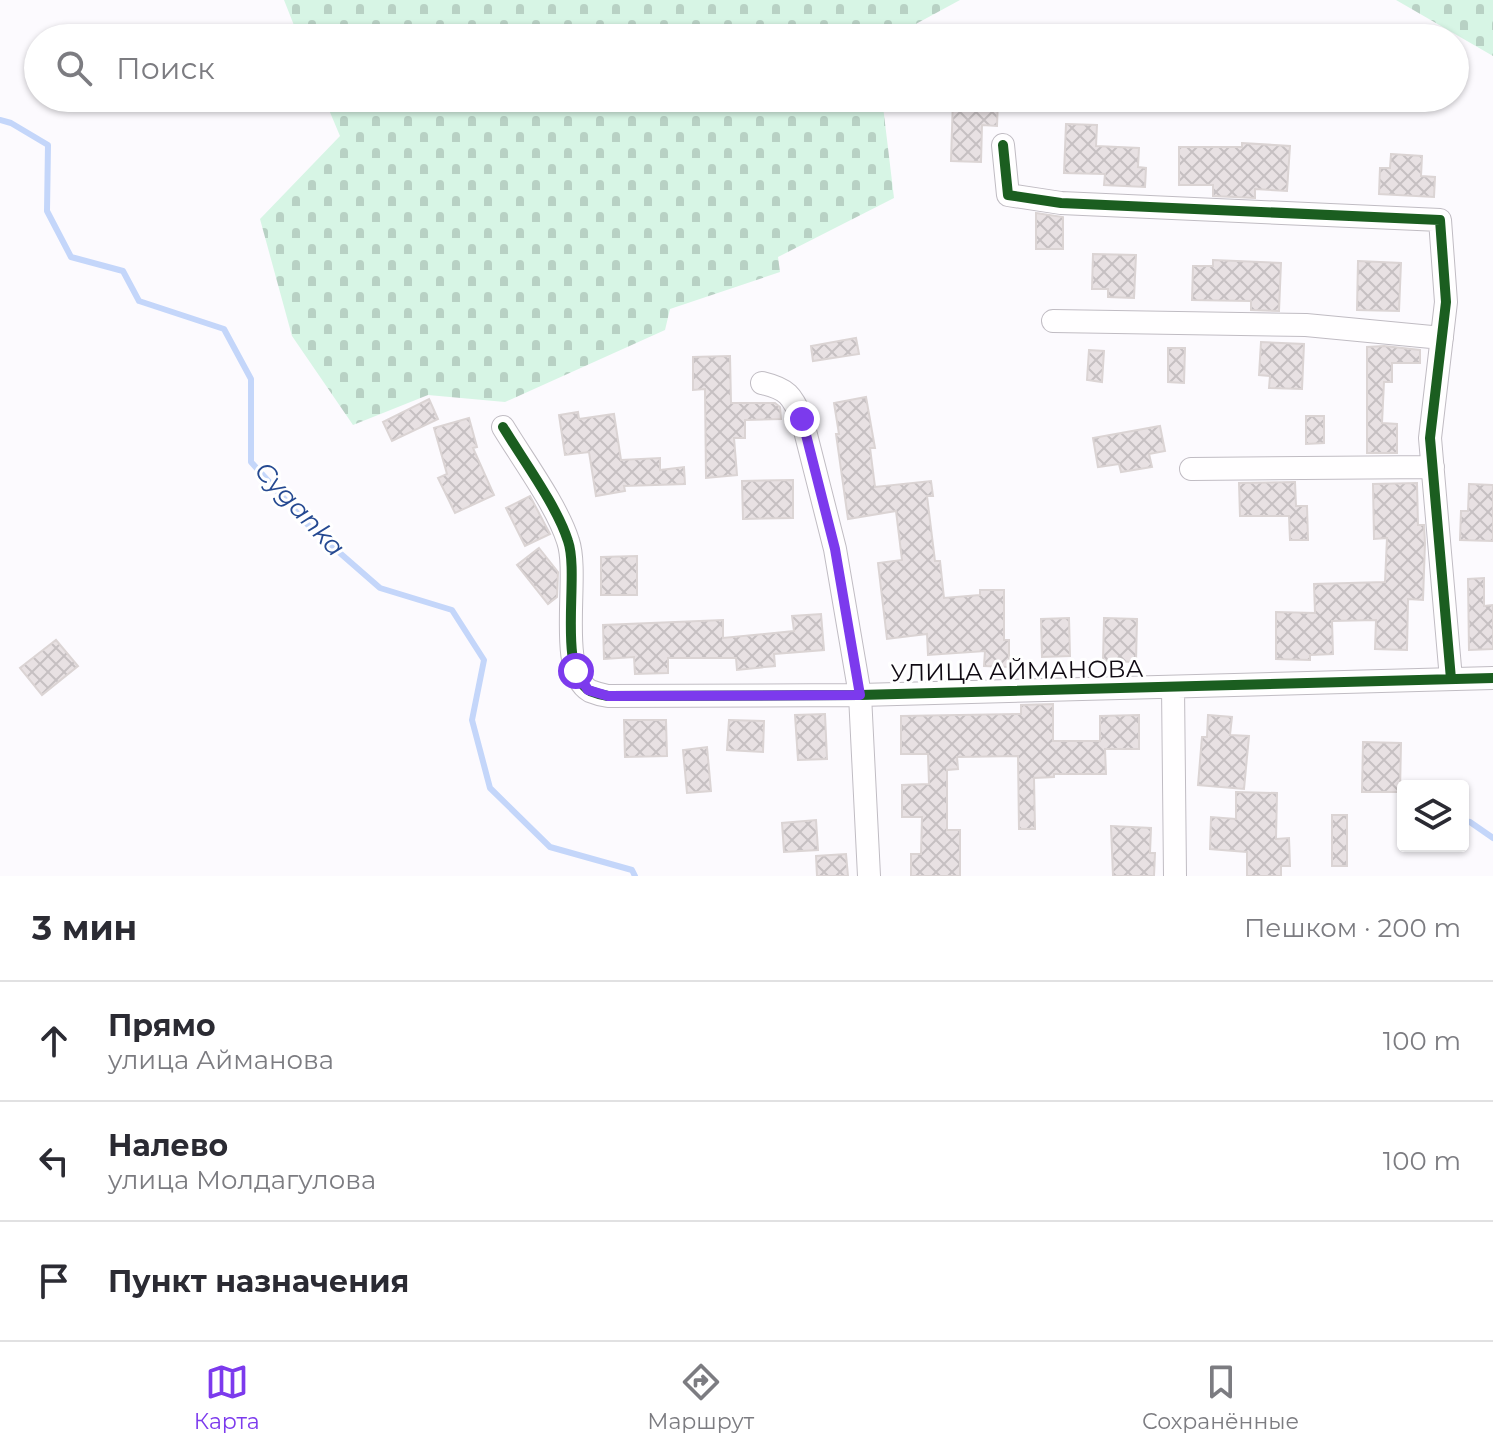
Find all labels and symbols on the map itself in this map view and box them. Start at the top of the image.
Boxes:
route end [784,401,820,437]
water label: Cyganka [248,455,352,563]
route start [558,653,594,689]
street label: УЛИЦА АЙМАНОВА [890,654,1144,687]

